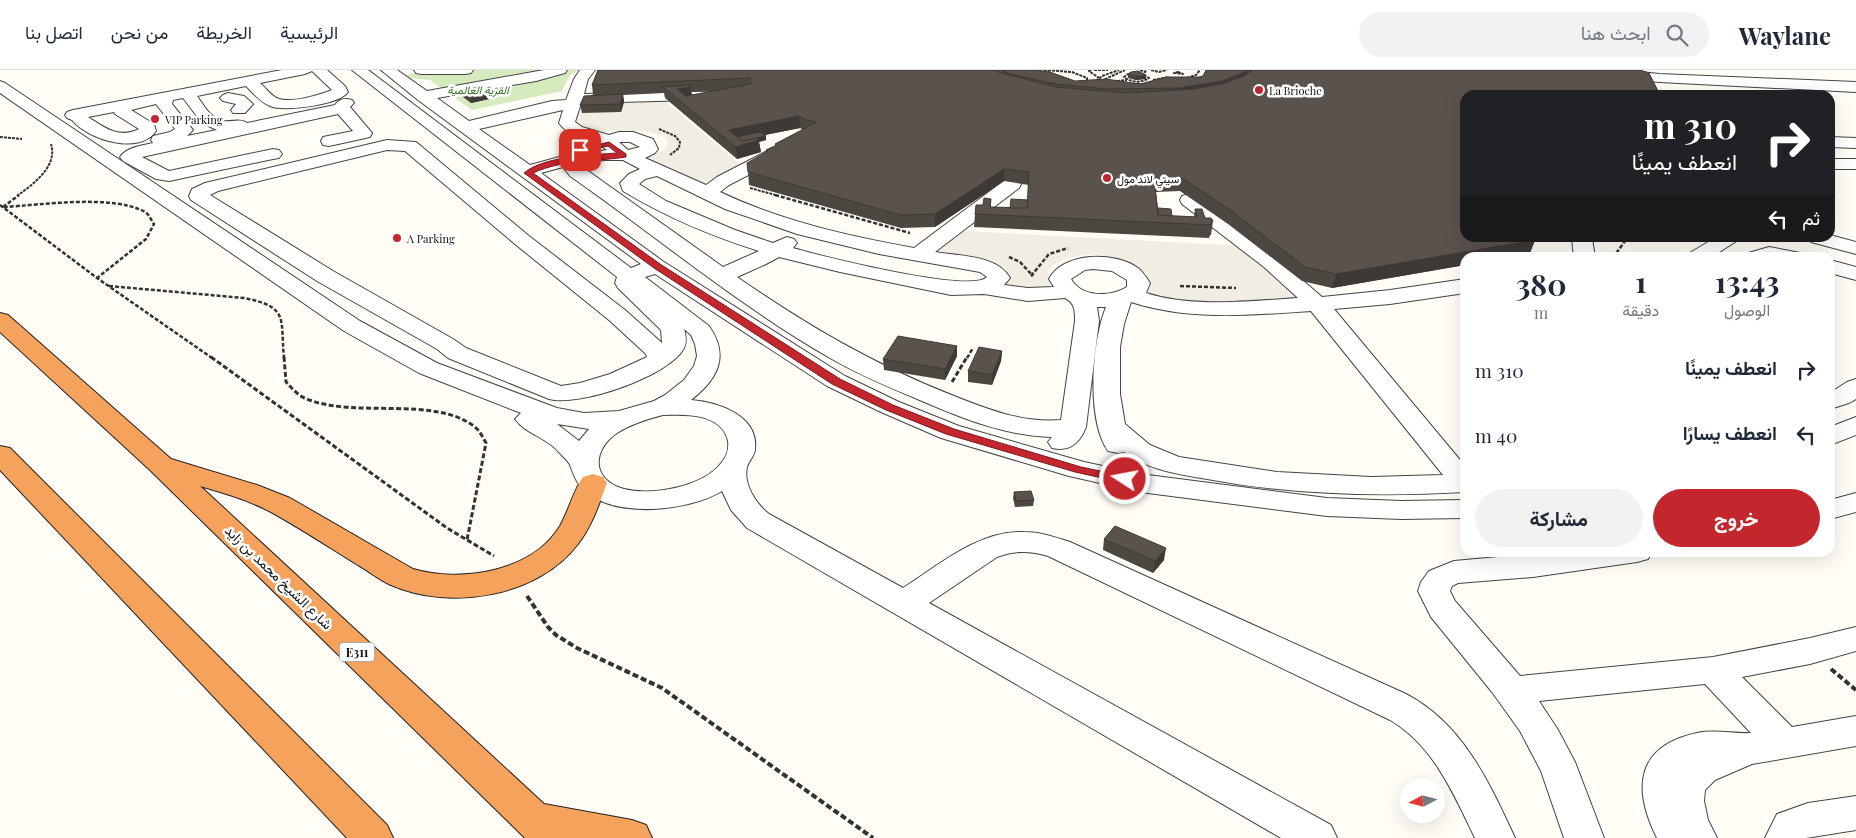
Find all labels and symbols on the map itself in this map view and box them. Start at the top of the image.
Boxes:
park label: القرية العالمية [447,82,510,97]
place label: La Brioche [1269,83,1322,98]
marker: La Brioche [1253,84,1265,96]
place label: VIP Parking [164,112,223,127]
marker: VIP Parking [149,113,161,125]
pin [559,129,601,171]
place label: سيتي لاند مول [1117,171,1180,189]
marker: سيتي لاند مول [1101,172,1113,184]
place label: A Parking [406,231,455,246]
marker: A Parking [391,232,403,244]
position arrow [1098,452,1150,504]
street label: شارع الشيخ محمد بن زايد [220,521,337,635]
road number: E311 [340,642,374,662]
north arrow [1400,778,1445,822]

